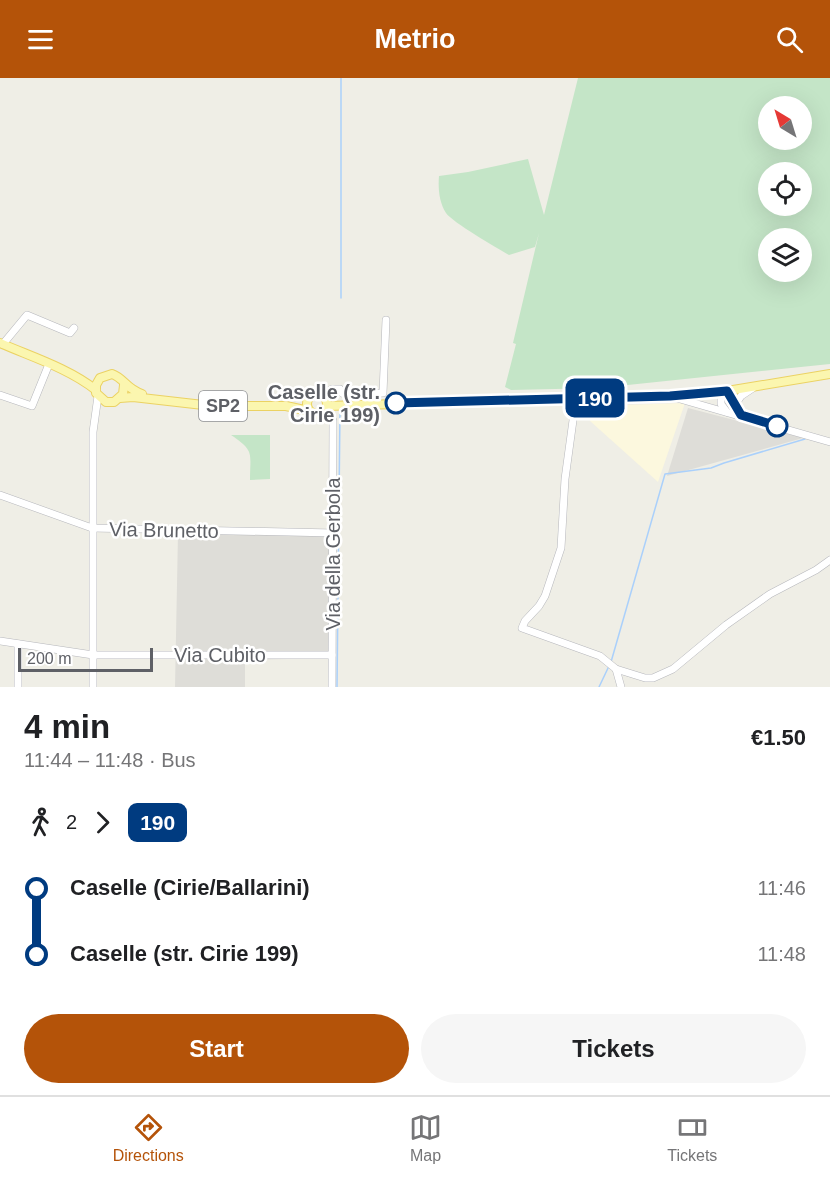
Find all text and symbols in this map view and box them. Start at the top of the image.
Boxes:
icon: menu [24,23,57,56]
icon: search [773,23,806,56]
text: Metrio [375,24,456,54]
north arrow [758,96,812,150]
map controls [758,96,812,282]
button: locate [758,162,812,216]
button: layers [758,228,812,282]
line badge: 190 [560,378,630,418]
place label: Caselle (str. Cirie 199) [268,381,380,426]
text: 190 [577,387,613,410]
road number: SP2 [199,391,247,421]
marker: Caselle (str. Cirie 199) [385,392,407,414]
unlabelled marker [766,415,788,437]
street label: Via della Gerbola [322,477,344,631]
street label: Via Brunetto [109,518,219,542]
street label: Via Cubito [174,644,266,666]
scale bar [18,645,153,672]
text: 200 m [27,650,71,667]
text: 4 min [24,708,110,745]
text: €1.50 [751,725,806,750]
text: 11:44 – 11:48 · Bus [24,749,196,771]
icon: walk [24,806,57,839]
icon: forward [86,806,119,839]
text: 2 [66,811,77,833]
text: 190 [140,811,175,834]
text: Caselle (Cirie/Ballarini) [70,875,310,900]
text: 11:46 [757,877,806,899]
text: Caselle (str. Cirie 199) [70,941,299,966]
text: 11:48 [757,943,806,965]
button: Start [24,1014,409,1083]
button: Tickets [421,1014,806,1083]
tab: Directions [113,1111,184,1165]
tab: Map [409,1111,442,1165]
tab: Tickets [667,1111,717,1165]

